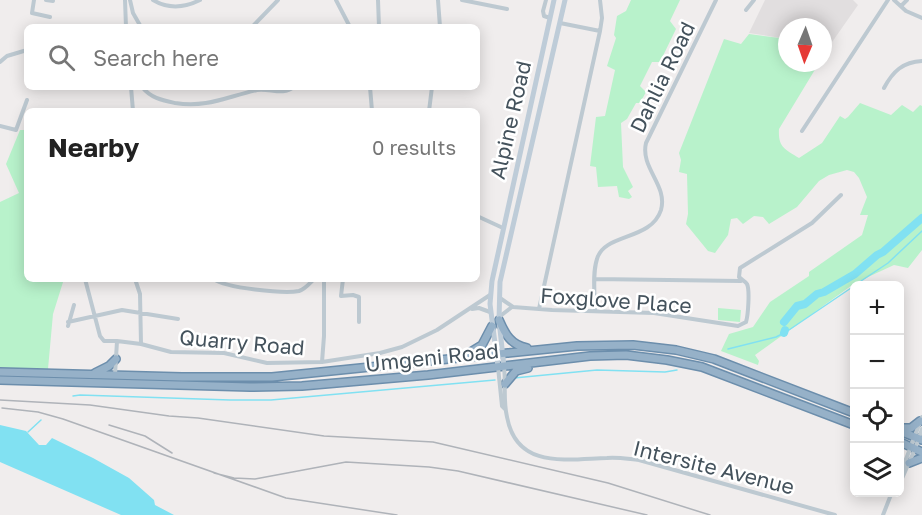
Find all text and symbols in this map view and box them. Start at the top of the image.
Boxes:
street label: Dahlia Road [624,17,700,137]
north arrow [778,18,832,72]
search box [24,24,480,90]
icon: search [45,41,78,74]
text: Search here [93,44,219,71]
street label: Alpine Road [484,58,536,182]
text: Nearby [48,132,139,163]
text: 0 results [372,135,456,159]
map controls [850,281,904,497]
button: + [850,281,904,335]
street label: Foxglove Place [539,282,693,318]
street label: Quarry Road [178,324,306,360]
button: − [850,335,904,389]
street label: Umgeni Road [364,337,500,377]
button: locate [850,389,904,443]
street label: Intersite Avenue [631,434,797,500]
button: layers [850,443,904,497]

